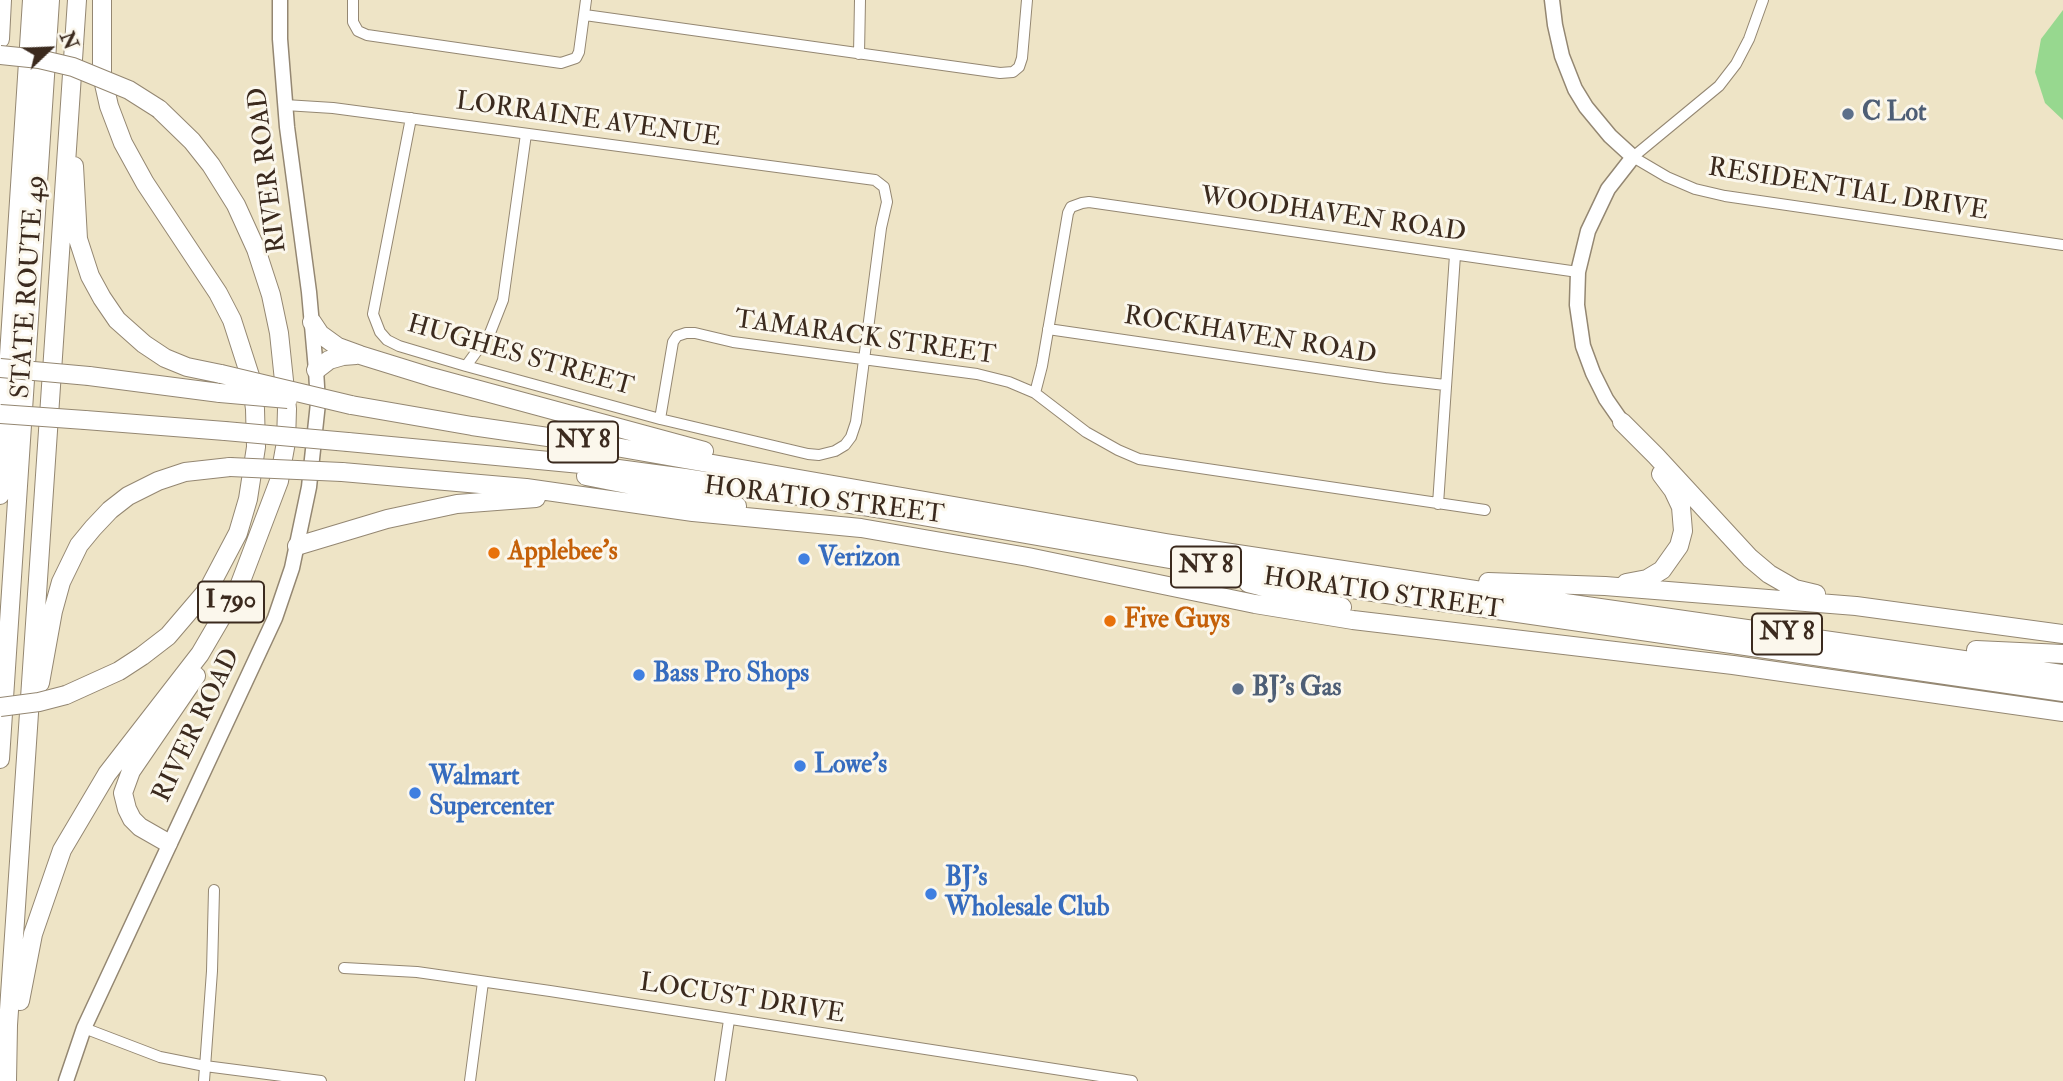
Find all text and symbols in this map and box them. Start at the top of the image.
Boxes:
north arrow [14,14,84,84]
text: N [54,28,83,53]
street label: RIVER ROAD [243,85,295,255]
street label: LORRAINE AVENUE [454,87,722,155]
place label: C Lot [1862,98,1926,130]
marker: C Lot [1840,106,1856,122]
street label: RESIDENTIAL DRIVE [1706,153,1990,229]
street label: STATE ROUTE 49 [7,174,53,400]
street label: WOODHAVEN ROAD [1198,182,1468,250]
street label: ROCKHAVEN ROAD [1122,302,1378,372]
street label: TAMARACK STREET [732,305,998,373]
street label: HUGHES STREET [403,310,637,404]
road number: NY 8 [548,422,618,462]
street label: HORATIO STREET [702,472,946,532]
place label: Applebee's [508,537,618,569]
place label: Verizon [818,543,900,575]
marker: Applebee's [486,545,502,561]
road number: NY 8 [1171,546,1241,588]
marker: Verizon [796,551,812,567]
street label: HORATIO STREET [1261,563,1505,627]
road number: I 790 [198,582,264,622]
place label: Five Guys [1124,605,1230,637]
marker: Five Guys [1102,613,1118,629]
road number: NY 8 [1752,614,1822,654]
street label: RIVER ROAD [147,644,249,808]
place label: Bass Pro Shops [653,659,809,691]
marker: Bass Pro Shops [631,667,647,683]
place label: BJ's Gas [1252,673,1341,705]
marker: BJ's Gas [1230,681,1246,697]
place label: Lowe's [814,750,887,782]
marker: Lowe's [792,758,808,774]
place label: Walmart Supercenter [429,762,554,824]
marker: Walmart Supercenter [407,785,423,801]
place label: BJ's Wholesale Club [945,863,1109,924]
marker: BJ's Wholesale Club [923,886,939,902]
street label: LOCUST DRIVE [637,968,847,1032]

